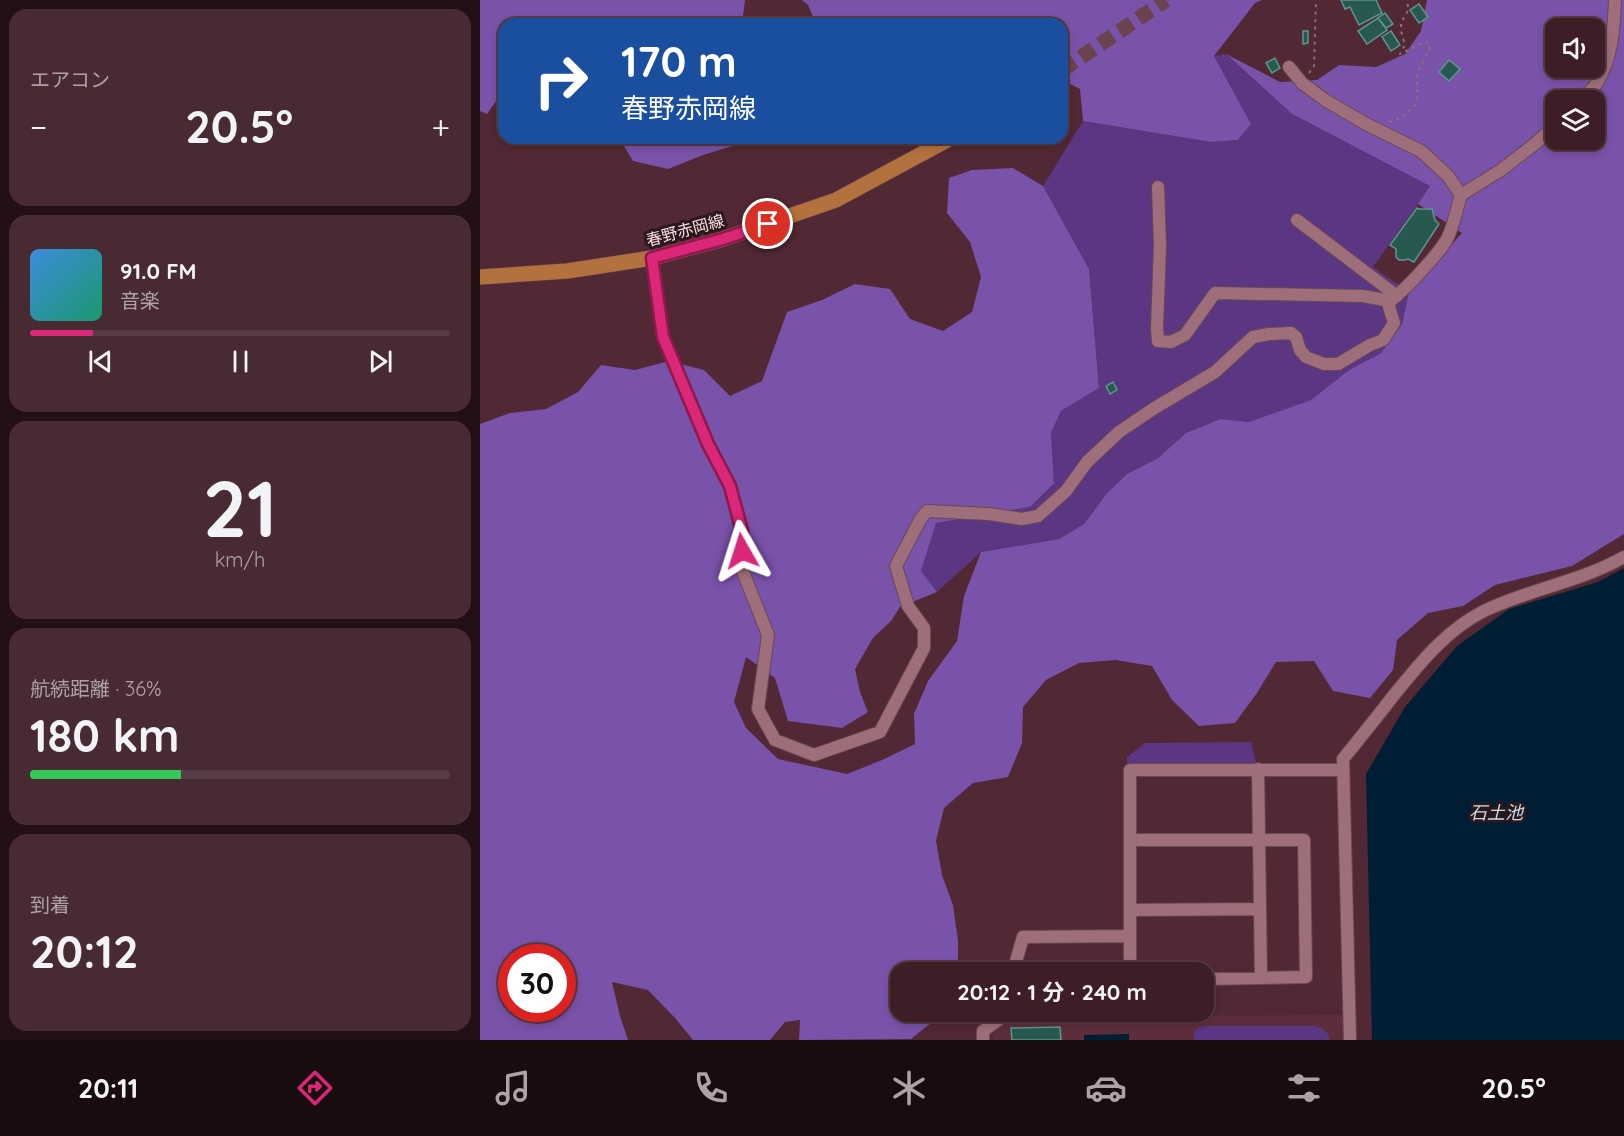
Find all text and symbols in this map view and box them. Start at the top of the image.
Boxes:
map controls [1545,18,1605,150]
button: sound [1545,18,1605,78]
text: 170 m [621,35,737,88]
icon: right [522,42,600,120]
text: エアコン [30,67,110,92]
button: layers [1545,90,1605,150]
text: 春野赤岡線 [621,91,756,125]
text: 20.5° [185,98,293,154]
text: − [30,106,47,147]
text: + [431,106,450,147]
pin [742,198,793,249]
icon: arrive [751,207,784,240]
street label: 春野赤岡線 [644,210,726,250]
text: 91.0 FM [120,257,197,285]
text: 音楽 [120,288,160,313]
icon: previous [84,345,117,378]
icon: pause [224,345,257,378]
icon: next [364,345,397,378]
text: 21 [203,459,277,557]
position arrow [710,519,774,583]
text: km/h [215,547,265,572]
text: 航続距離 · 36% [30,676,162,701]
text: 180 km [30,707,180,763]
water label: 石土池 [1469,801,1525,824]
text: 到着 [30,892,70,917]
text: 20:12 [30,923,139,979]
speed limit sign: 30 [498,944,576,1022]
text: 20:12 · 1 分 · 240 m [957,978,1147,1006]
icon: directions [294,1067,336,1109]
icon: music [492,1067,534,1109]
icon: phone [690,1067,732,1109]
icon: climate [888,1067,930,1109]
icon: car [1085,1067,1127,1109]
icon: filters [1283,1067,1325,1109]
text: 20:11 [78,1071,138,1105]
text: 20.5° [1481,1071,1546,1105]

